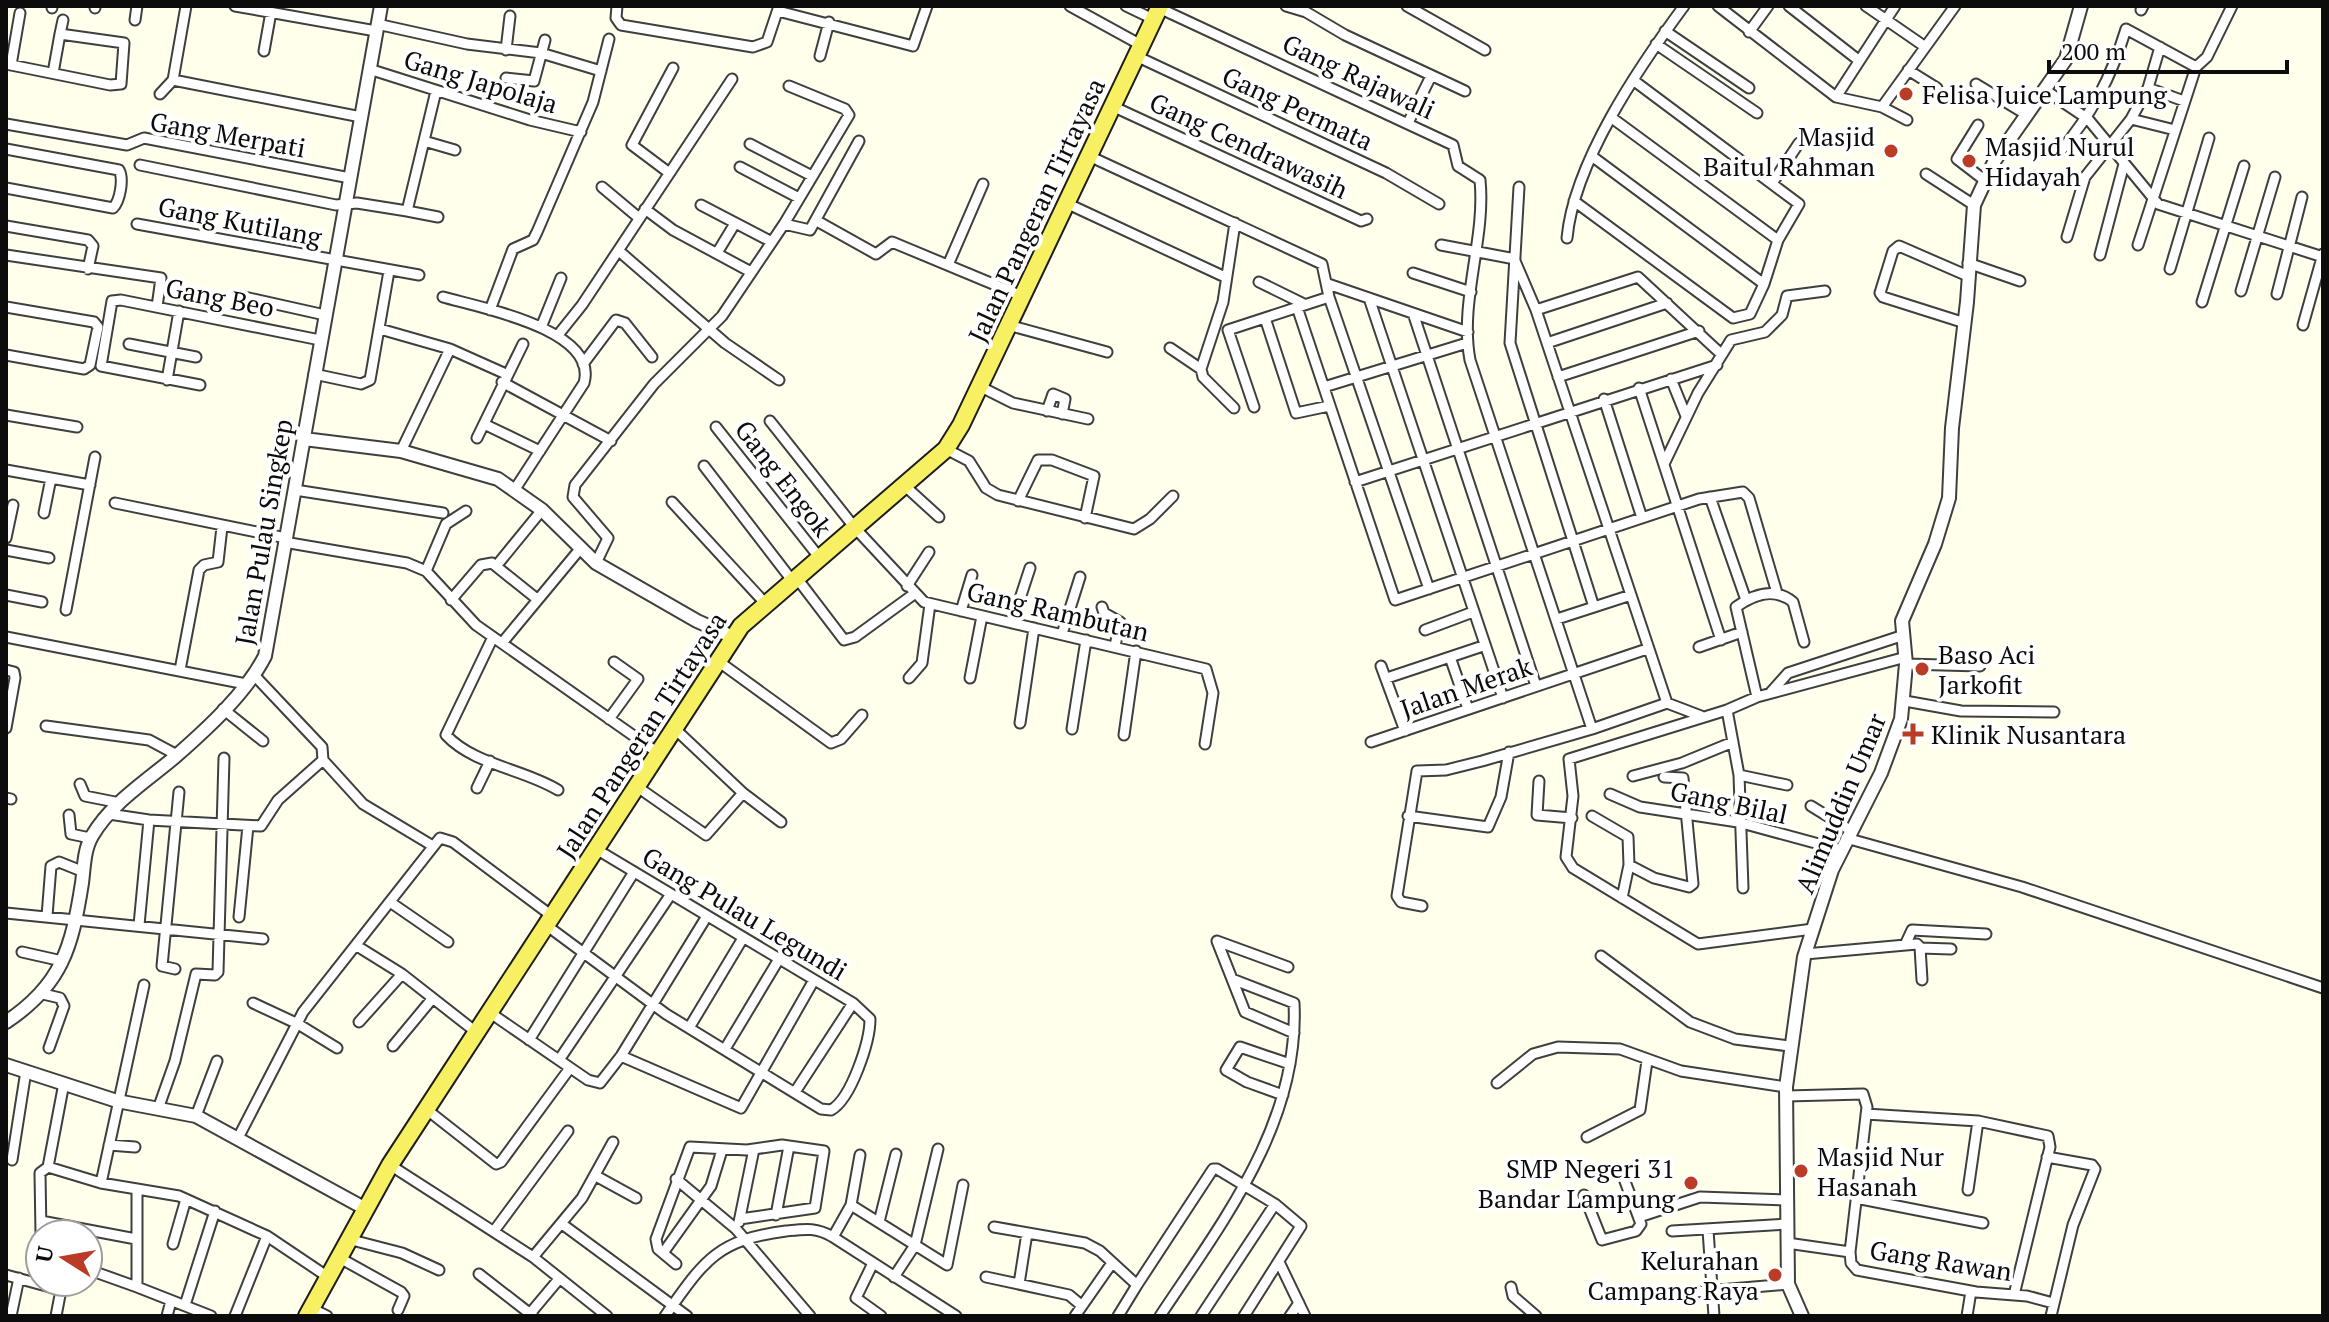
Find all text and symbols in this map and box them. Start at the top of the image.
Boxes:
scale bar [2049,24,2287,74]
street label: Gang Rajawali [1277,26,1441,126]
text: 200 m [2061,35,2126,67]
street label: Gang Japolaja [400,41,562,121]
street label: Gang Permata [1217,58,1379,158]
street label: Jalan Pangeran Tirtayasa [960,72,1112,348]
place label: Felisa Juice Lampung [1922,77,2167,111]
street label: Gang Cendrawasih [1144,84,1354,206]
marker: Felisa Juice Lampung [1897,85,1915,103]
street label: Gang Merpati [148,104,308,164]
place label: Masjid Baitul Rahman [1703,119,1875,183]
place label: Masjid Nurul Hidayah [1985,129,2135,193]
marker: Masjid Baitul Rahman [1882,142,1900,160]
marker: Masjid Nurul Hidayah [1960,152,1978,170]
street label: Gang Kutilang [155,189,325,254]
street label: Gang Beo [163,270,277,324]
street label: Gang Engok [728,413,840,543]
street label: Jalan Pulau Singkep [226,416,300,648]
street label: Gang Rambutan [964,574,1152,648]
street label: Jalan Pangeran Tirtayasa [548,605,734,865]
place label: Baso Aci Jarkofit [1938,637,2035,701]
street label: Jalan Merak [1396,648,1537,725]
marker: Baso Aci Jarkofit [1913,660,1931,678]
street label: Alimuddin Umar [1787,708,1893,898]
place label: Klinik Nusantara [1931,717,2126,751]
marker: Klinik Nusantara [1902,723,1924,745]
street label: Gang Bilal [1667,773,1791,831]
street label: Gang Pulau Legundi [637,839,853,987]
place label: Masjid Nur Hasanah [1817,1139,1944,1203]
place label: SMP Negeri 31 Bandar Lampung [1478,1151,1675,1215]
marker: Masjid Nur Hasanah [1792,1162,1810,1180]
marker: SMP Negeri 31 Bandar Lampung [1682,1174,1700,1192]
north arrow [24,1218,104,1298]
street label: Gang Rawan [1867,1232,2015,1288]
text: U [28,1243,60,1265]
place label: Kelurahan Campang Raya [1587,1243,1759,1307]
marker: Kelurahan Campang Raya [1766,1266,1784,1284]

